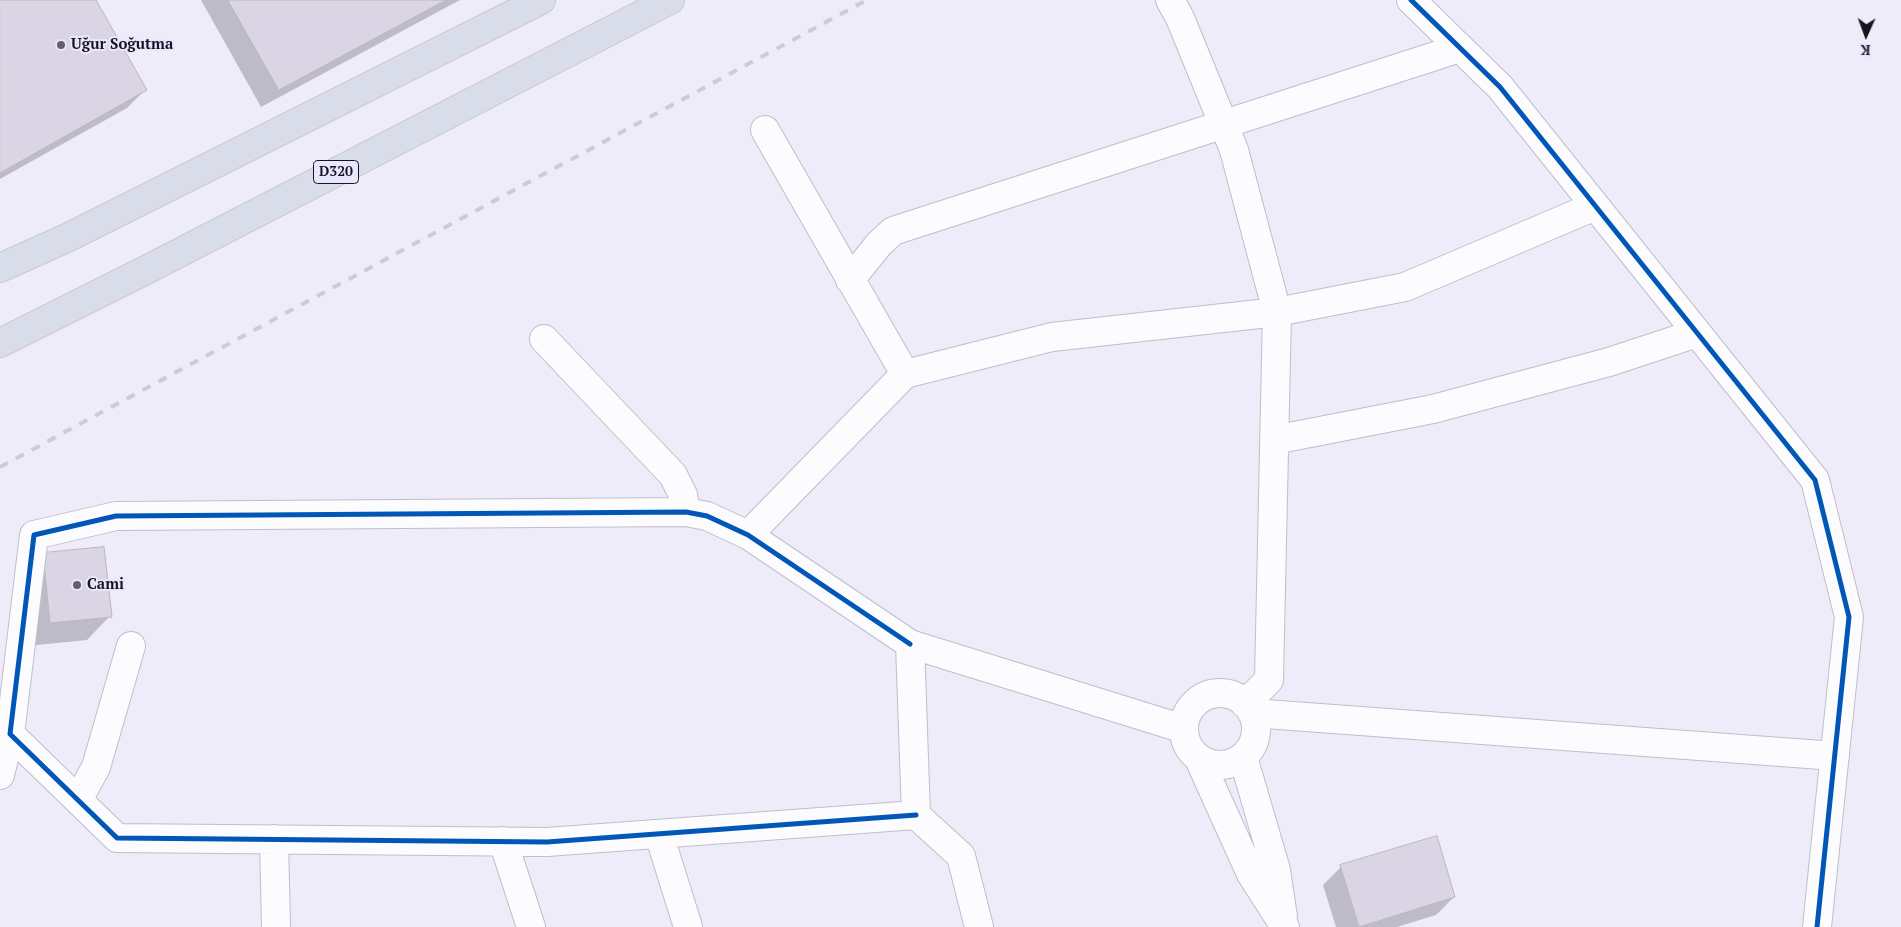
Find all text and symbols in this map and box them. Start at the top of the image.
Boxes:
north arrow [1841,10,1891,60]
place label: Uğur Soğutma [71,36,173,54]
marker: Uğur Soğutma [55,39,67,51]
text: K [1860,41,1871,60]
road number: D320 [314,160,358,183]
place label: Cami [87,576,124,594]
marker: Cami [71,579,83,591]

